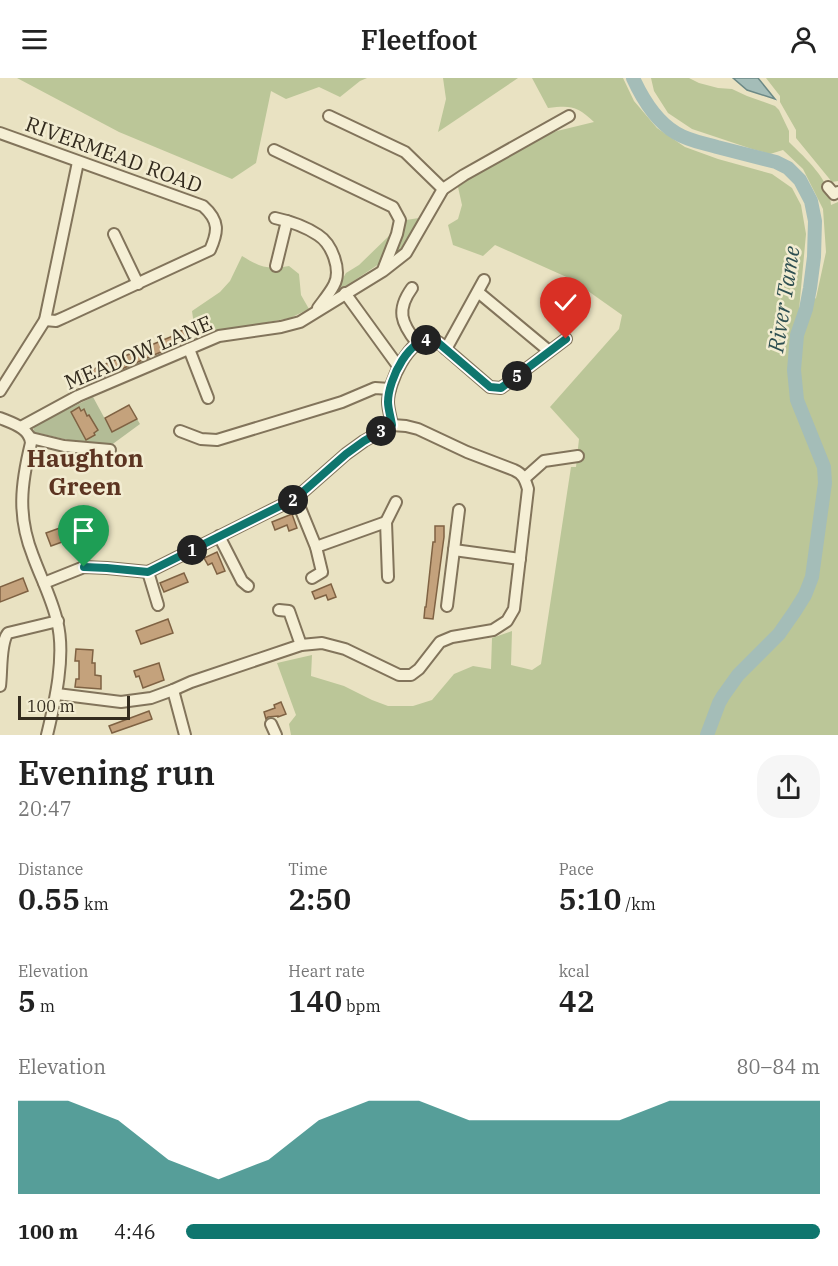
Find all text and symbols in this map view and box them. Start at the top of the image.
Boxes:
text: Fleetfoot [361,22,477,57]
icon: menu [18,23,51,56]
icon: person [787,23,820,56]
street label: RIVERMEAD ROAD [22,109,206,199]
water label: River Tame [760,244,806,355]
pin [540,277,591,339]
icon: check [549,286,582,319]
street label: MEADOW LANE [60,308,216,396]
pin: 4 [411,325,441,355]
text: 4 [421,330,431,350]
pin: 5 [502,361,532,391]
text: 5 [512,366,522,386]
pin: 3 [366,416,396,446]
text: 3 [376,421,386,441]
district label: Haughton Green [26,442,144,502]
pin: 2 [278,485,308,515]
text: 2 [288,490,298,510]
pin [58,505,109,567]
icon: arrive [67,514,100,547]
pin: 1 [177,535,207,565]
text: 1 [187,540,197,560]
scale bar [18,693,130,720]
text: 100 m [27,696,75,716]
text: Evening run [18,751,215,794]
button: share [757,755,820,818]
text: 20:47 [18,795,72,822]
text: Distance [18,859,83,879]
text: Time [288,859,328,879]
text: Pace [559,859,594,879]
text: 0.55 [18,879,80,918]
text: 2:50 [288,879,351,918]
text: 5:10 [559,879,622,918]
text: km [80,894,109,914]
text: /km [622,894,656,914]
text: Elevation [18,961,88,981]
text: Heart rate [288,961,365,981]
text: kcal [559,961,590,981]
text: 5 [18,981,36,1020]
text: 140 [288,981,342,1020]
text: 42 [559,981,595,1020]
text: m [36,996,55,1016]
text: bpm [342,996,381,1016]
text: Elevation [18,1053,106,1080]
text: 80–84 m [737,1053,820,1080]
text: 100 m [18,1218,78,1245]
text: 4:46 [114,1218,156,1245]

